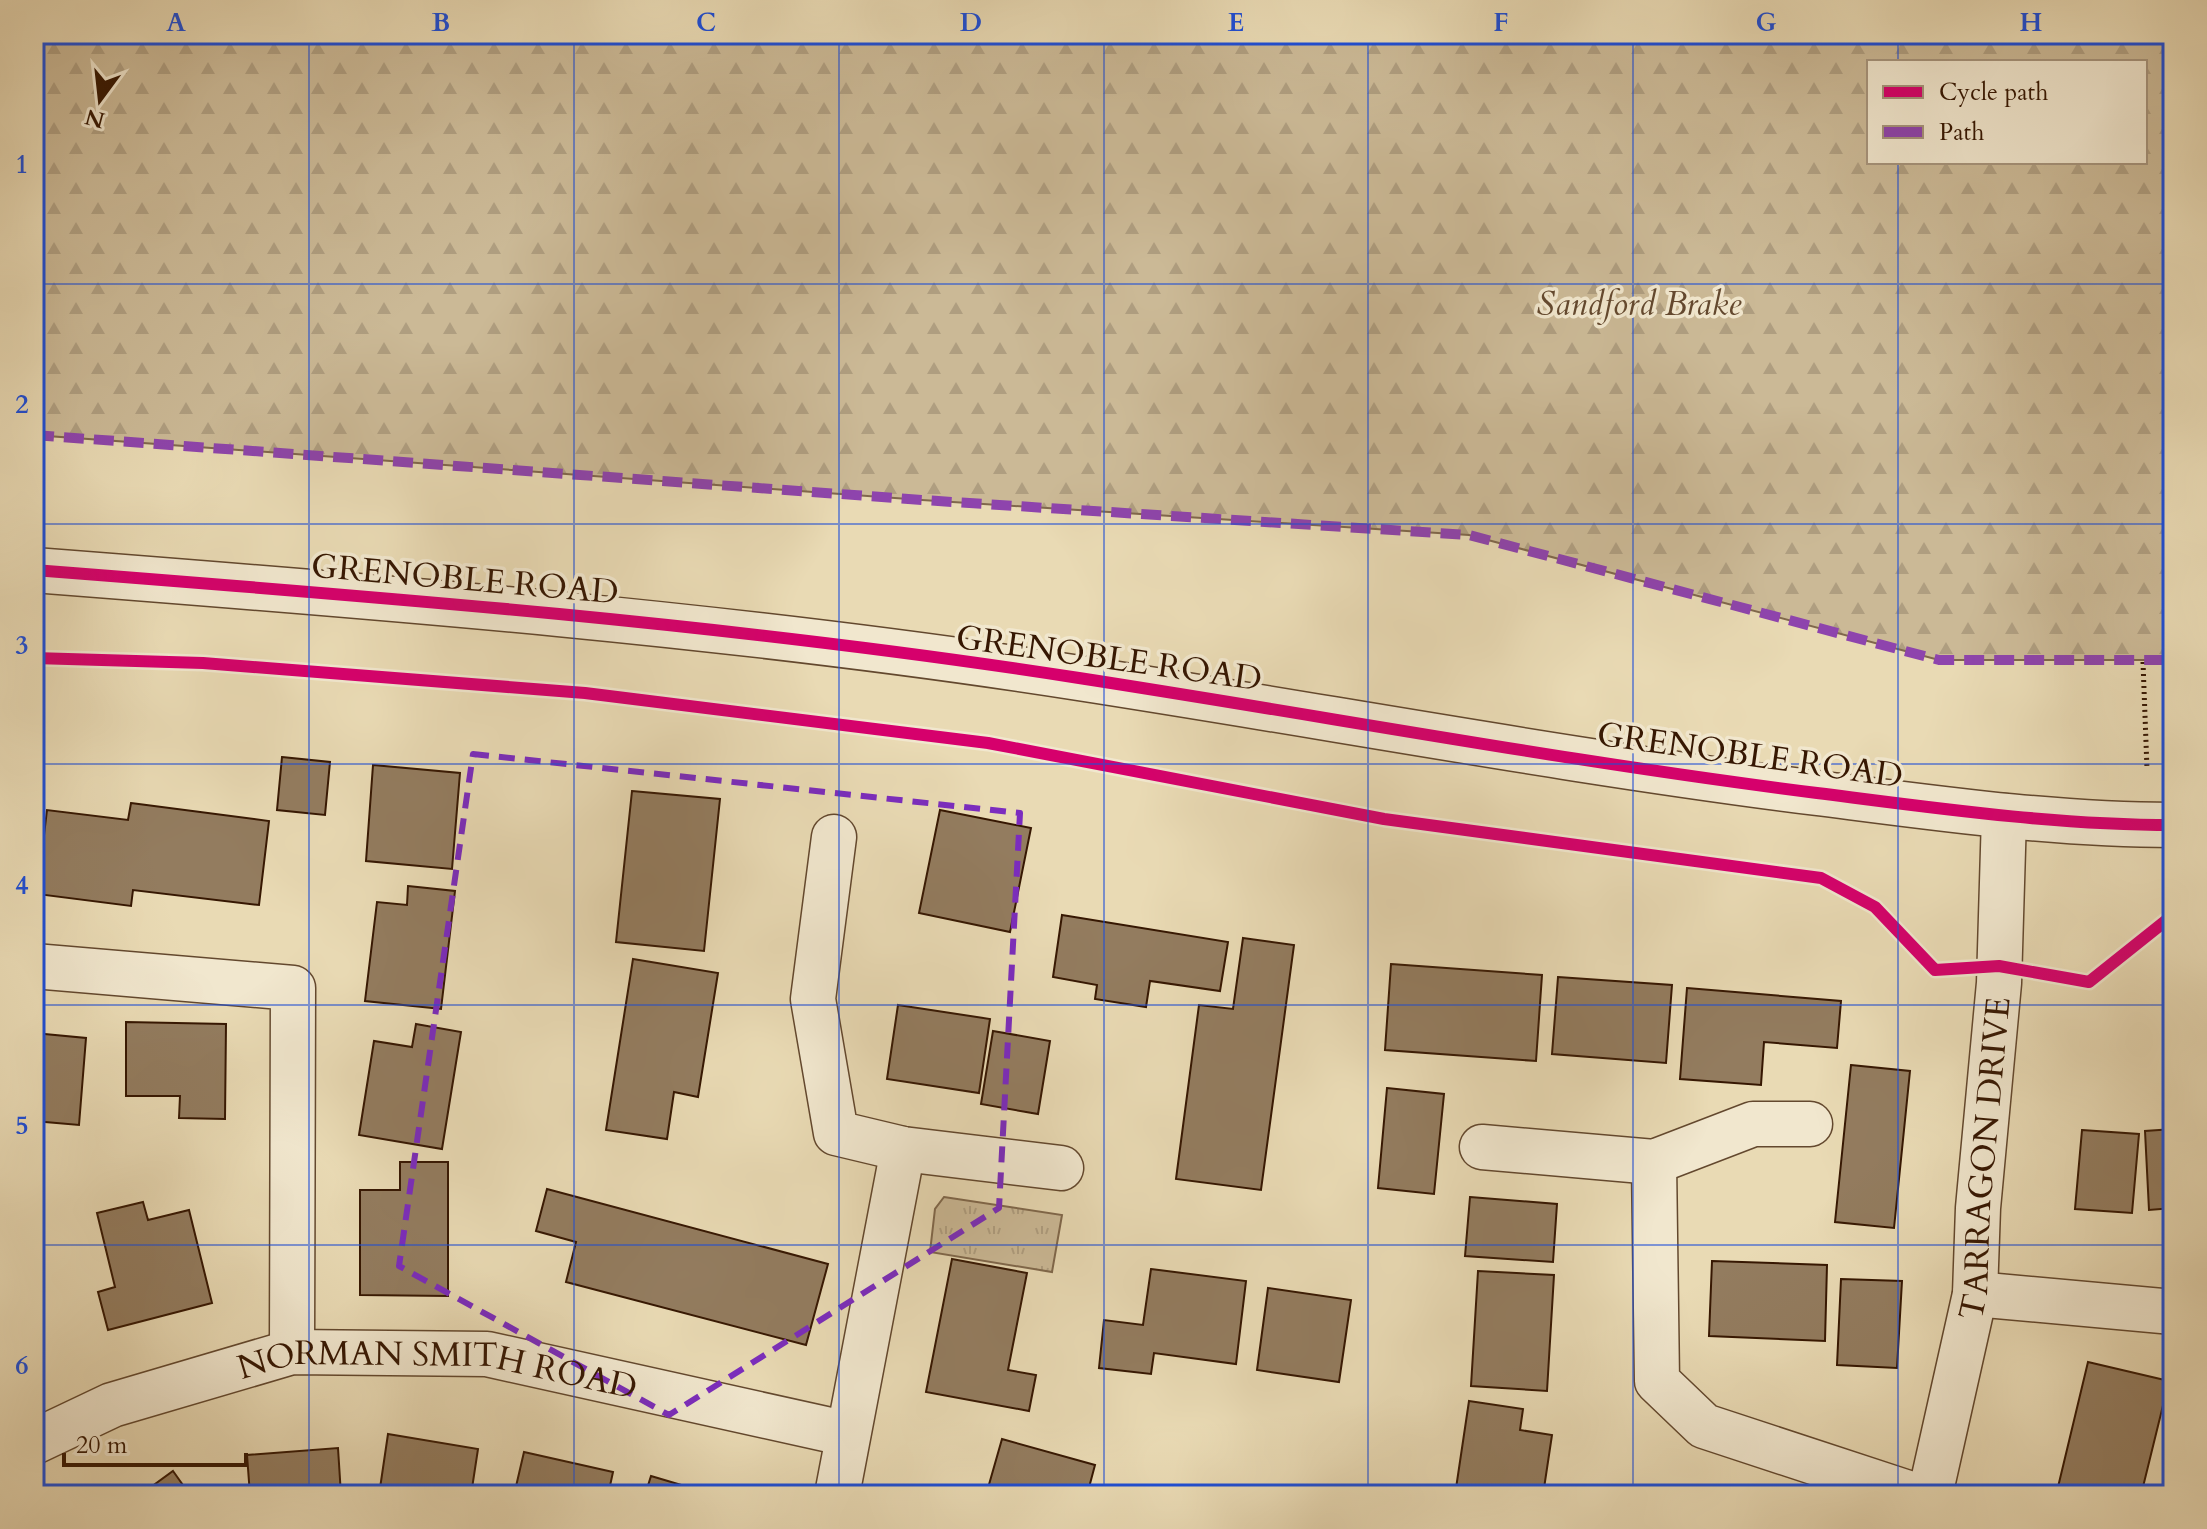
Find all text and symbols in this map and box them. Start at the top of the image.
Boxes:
text: A [166,5,186,40]
text: B [432,5,450,40]
text: C [696,5,716,40]
text: D [960,5,982,40]
text: E [1228,5,1244,40]
text: F [1493,5,1509,40]
text: G [1755,5,1777,40]
text: H [2020,5,2043,40]
north arrow [60,60,140,140]
legend [1867,60,2147,164]
text: Cycle path [1939,76,2048,109]
text: N [82,101,108,135]
text: Path [1939,116,1984,149]
text: 1 [15,147,29,182]
park label: Sandford Brake [1537,281,1742,327]
text: 2 [15,387,29,422]
street label: GRENOBLE ROAD [309,543,621,615]
street label: GRENOBLE ROAD [953,614,1265,702]
text: 3 [15,628,29,663]
street label: GRENOBLE ROAD [1594,711,1906,799]
text: 4 [15,868,29,903]
street label: TARRAGON DRIVE [1948,995,2022,1324]
text: 5 [15,1108,29,1143]
street label: NORMAN SMITH ROAD [232,1330,641,1411]
text: 6 [15,1348,29,1383]
scale bar [64,1417,246,1467]
text: 20 m [76,1429,128,1462]

